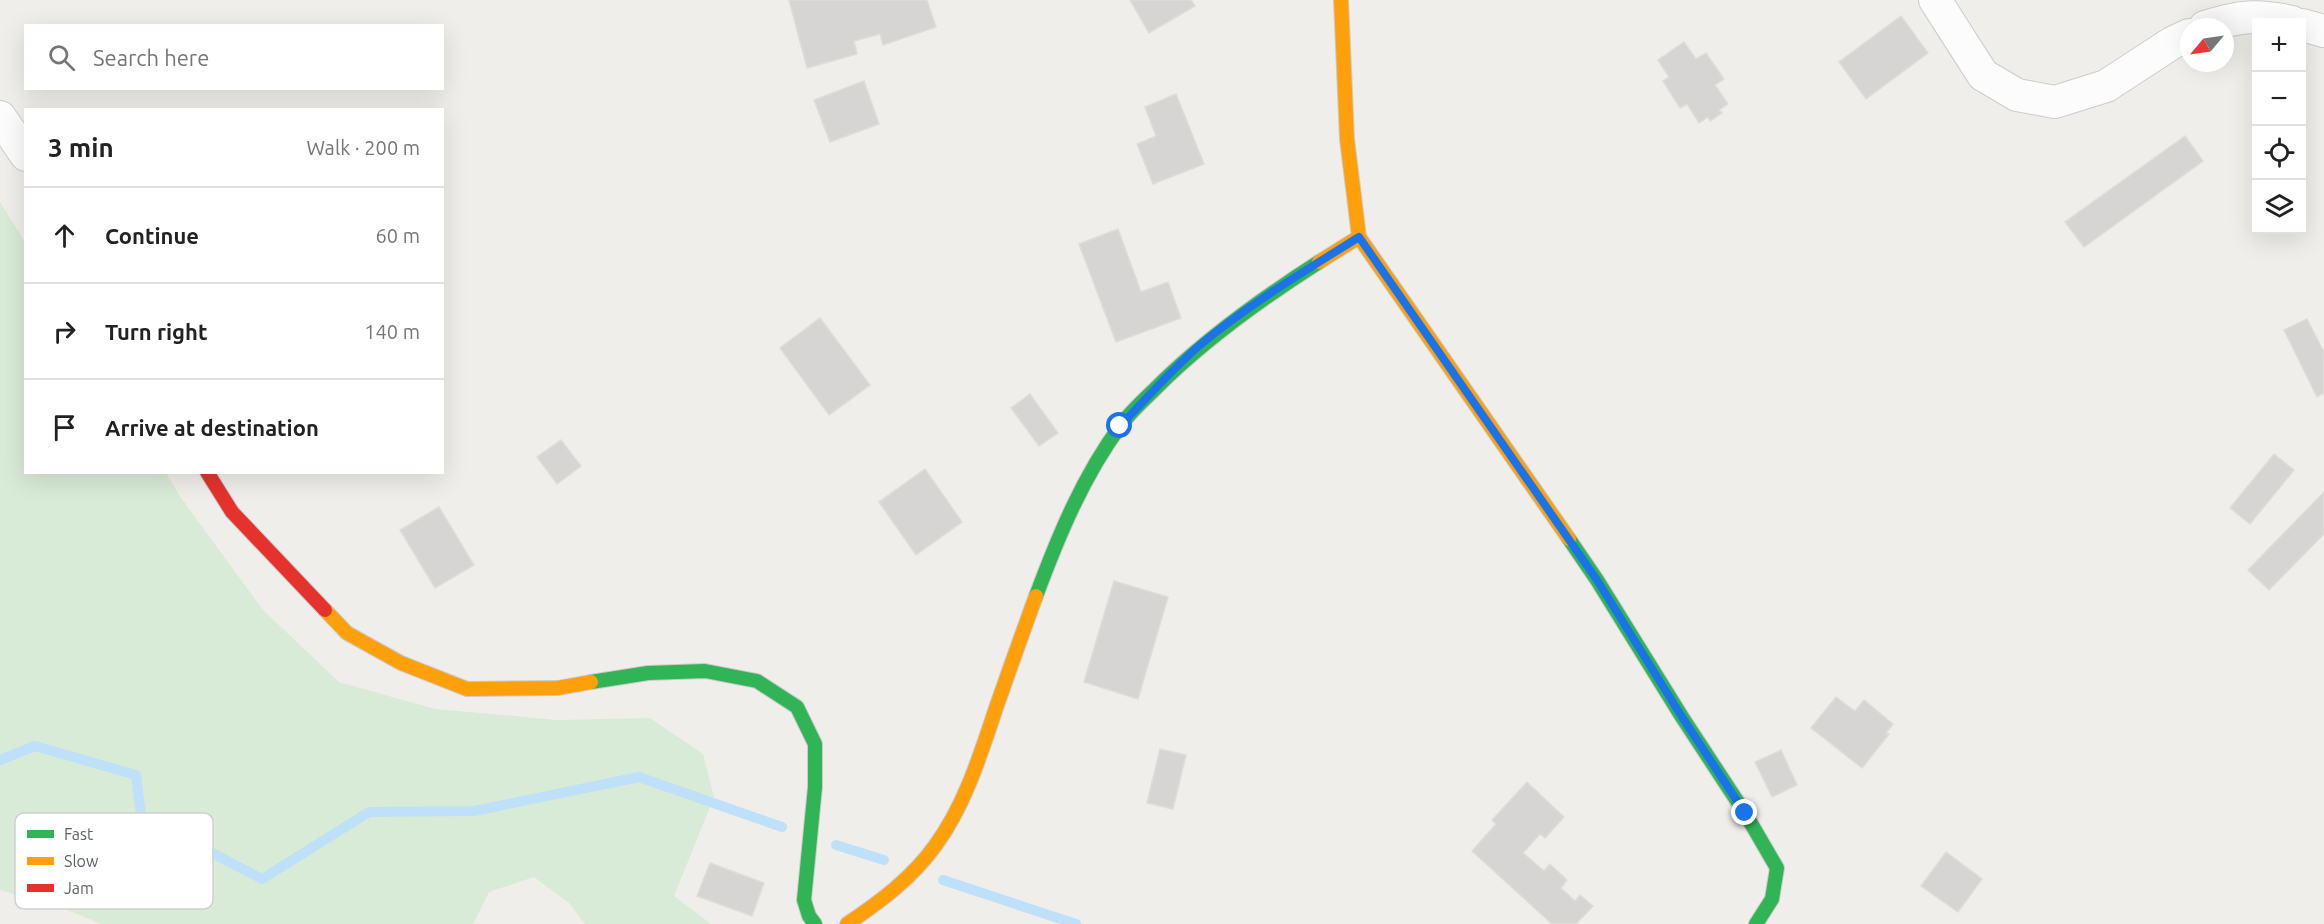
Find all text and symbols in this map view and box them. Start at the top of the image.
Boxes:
north arrow [2180,18,2234,72]
map controls [2252,18,2306,234]
button: + [2252,18,2306,72]
search box [24,24,444,90]
icon: search [45,41,78,74]
text: Search here [93,45,209,70]
button: − [2252,72,2306,126]
button: locate [2252,126,2306,180]
text: 3 min [48,133,114,162]
text: Walk · 200 m [307,136,420,159]
button: layers [2252,180,2306,234]
icon: ahead [48,219,81,252]
text: Continue [105,223,199,248]
text: 60 m [376,224,420,247]
icon: right [48,315,81,348]
text: Turn right [105,319,207,344]
text: 140 m [364,320,420,343]
icon: arrive [48,411,81,444]
route start [1106,412,1132,438]
text: Arrive at destination [105,415,319,440]
route end [1731,799,1757,825]
legend [15,813,213,909]
text: Fast [64,825,94,843]
text: Slow [64,852,99,870]
text: Jam [64,879,94,897]

